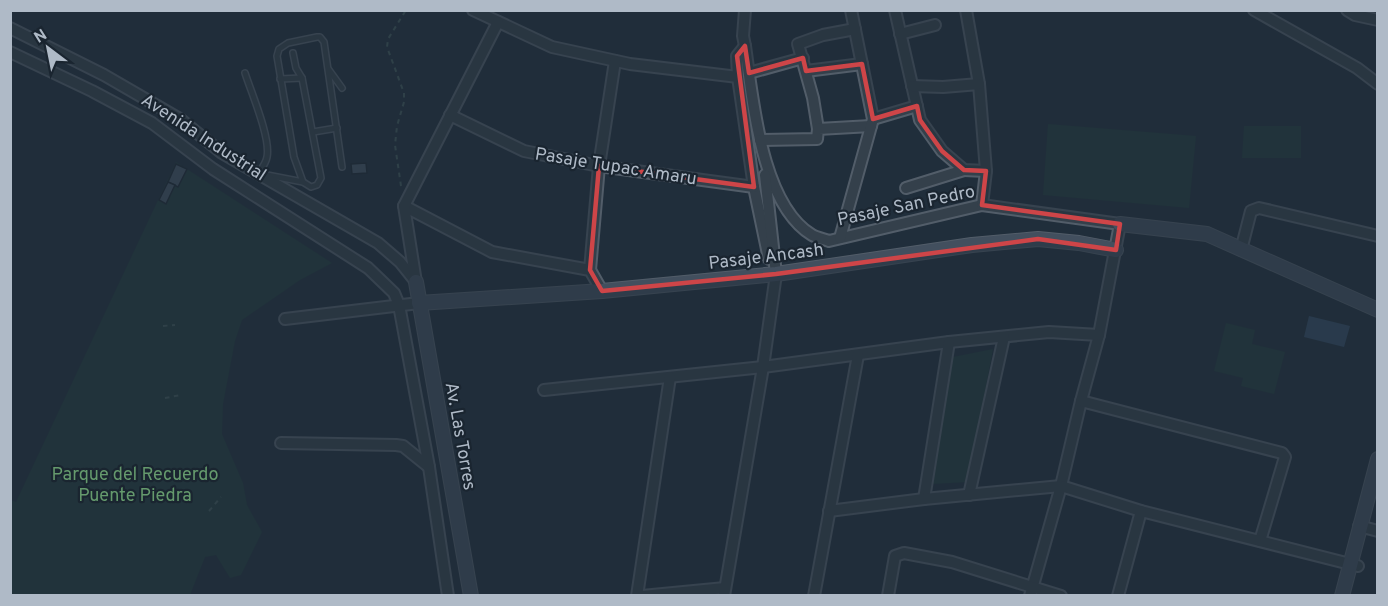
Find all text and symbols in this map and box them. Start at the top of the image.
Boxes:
north arrow [18,18,78,78]
text: N [31,25,51,49]
street label: Avenida Industrial [136,89,270,187]
street label: Pasaje Tupac Amaru [533,143,698,192]
street label: Pasaje San Pedro [835,181,977,232]
street label: Pasaje Ancash [707,239,825,276]
street label: Av. Las Torres [439,380,480,492]
park label: Parque del Recuerdo Puente Piedra [51,464,219,508]

